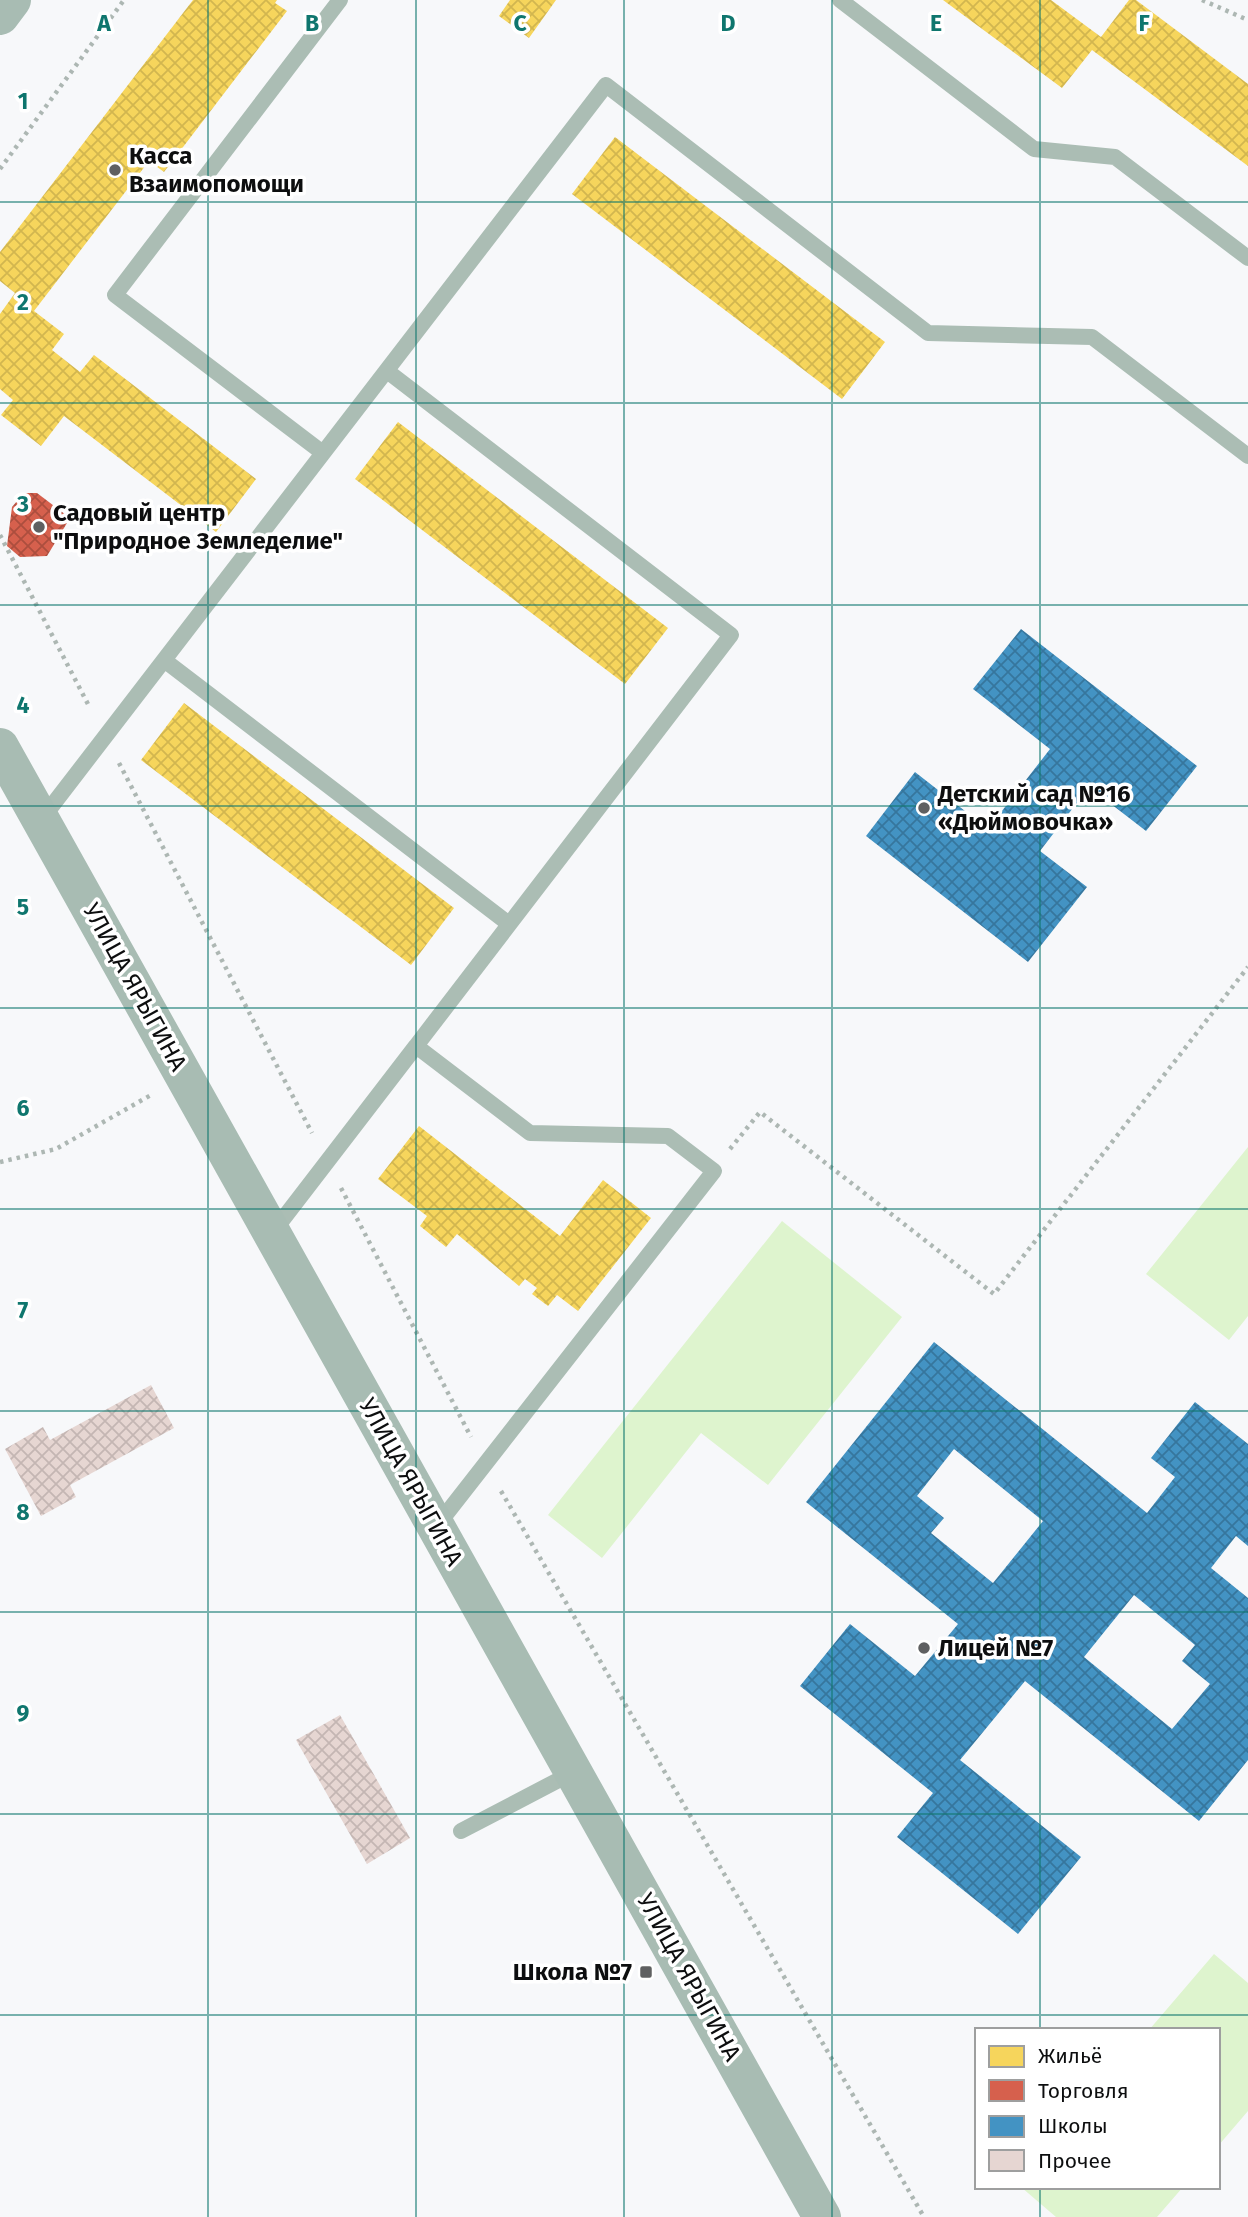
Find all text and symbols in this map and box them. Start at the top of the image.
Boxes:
text: A [96,9,111,37]
text: B [305,9,319,37]
text: C [513,9,527,37]
text: D [721,9,736,37]
text: E [930,9,942,37]
text: F [1138,9,1150,37]
text: 1 [18,87,28,115]
place label: Касса Взаимопомощи [129,142,304,198]
marker: Касса Взаимопомощи [107,162,123,178]
text: 2 [17,288,29,316]
text: 3 [16,490,29,518]
place label: Садовый центр "Природное Земледелие" [53,499,343,555]
marker: Садовый центр "Природное Земледелие" [31,519,47,535]
text: 4 [17,691,30,719]
place label: Детский сад №16 «Дюймовочка» [937,780,1130,836]
marker: Детский сад №16 «Дюймовочка» [916,800,932,816]
text: 5 [17,893,29,921]
street label: УЛИЦА ЯРЫГИНА [77,898,193,1076]
text: 6 [17,1094,30,1122]
text: 7 [18,1296,29,1324]
street label: УЛИЦА ЯРЫГИНА [353,1393,469,1571]
text: 8 [16,1498,30,1526]
place label: Лицей №7 [938,1634,1053,1662]
marker: Лицей №7 [916,1640,932,1656]
text: 9 [17,1699,30,1727]
street label: УЛИЦА ЯРЫГИНА [631,1888,747,2066]
place label: Школа №7 [513,1958,632,1986]
marker: Школа №7 [638,1964,654,1980]
legend [975,2028,1220,2189]
text: Жильё [1038,2043,1102,2069]
text: Торговля [1038,2078,1129,2104]
text: Школы [1038,2113,1108,2139]
text: Прочее [1038,2148,1111,2174]

